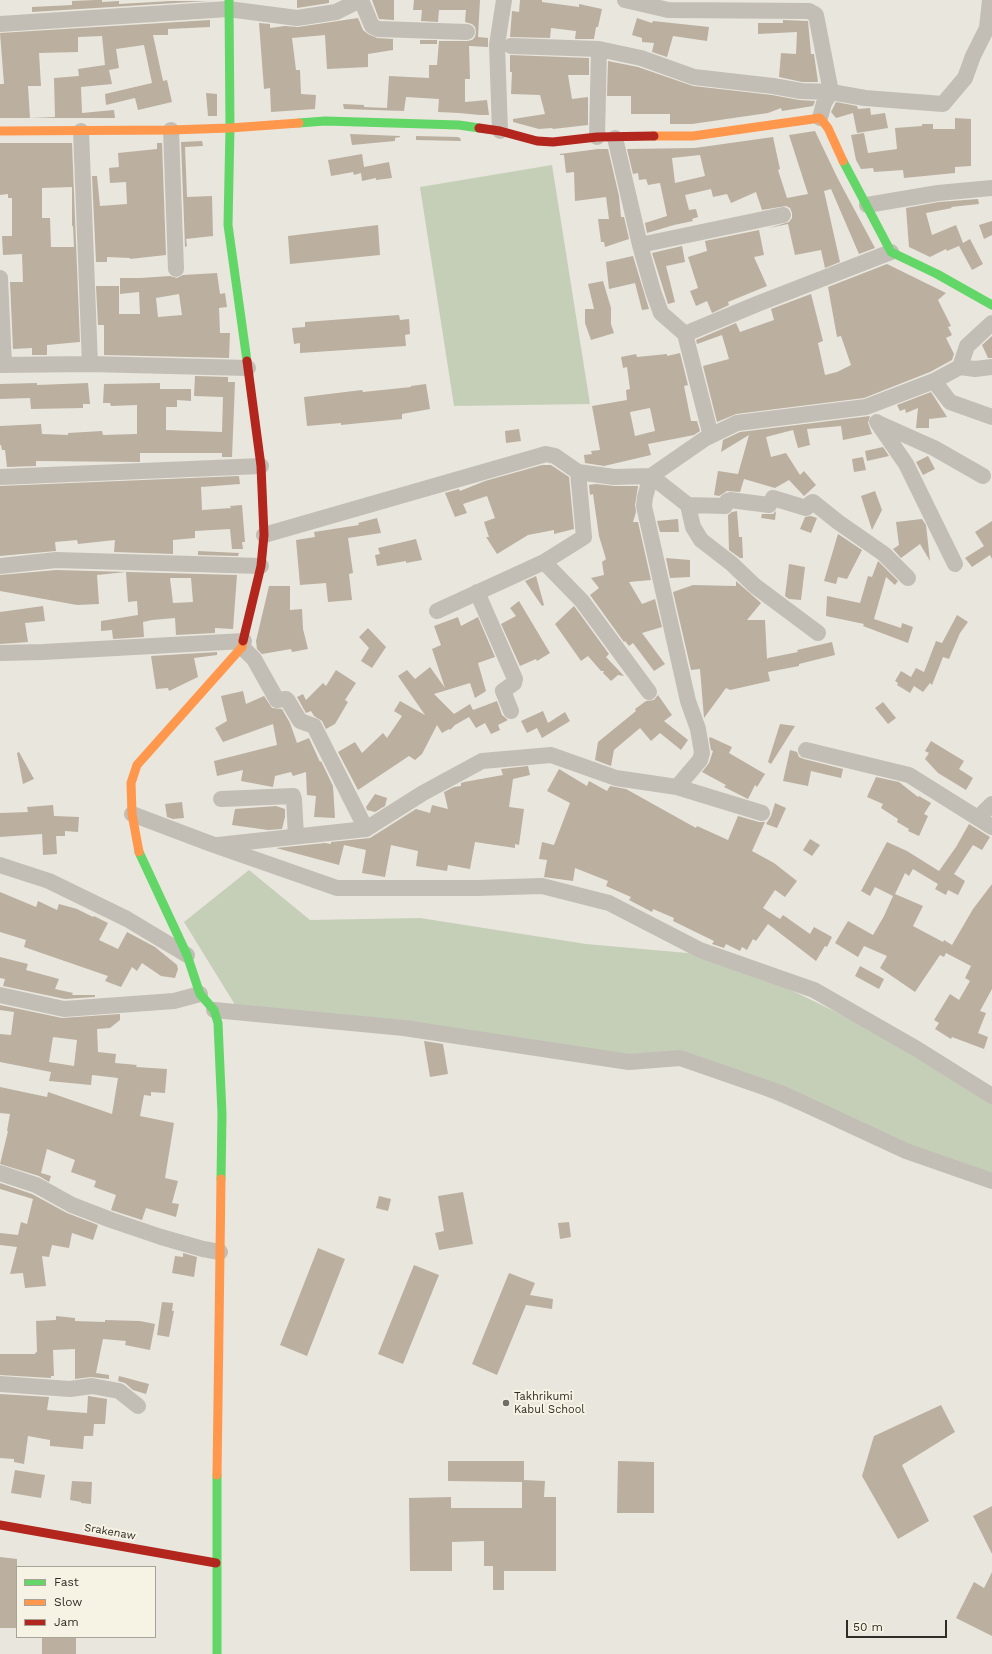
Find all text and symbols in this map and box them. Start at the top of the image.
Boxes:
place label: Takhrikumi Kabul School [514,1390,585,1416]
marker: Takhrikumi Kabul School [501,1398,511,1408]
street label: Srakenaw [83,1521,137,1543]
legend [16,1566,156,1638]
text: Fast [54,1575,79,1589]
text: Slow [54,1595,82,1609]
scale bar [848,1612,949,1638]
text: Jam [54,1615,79,1629]
text: 50 m [853,1620,883,1634]

